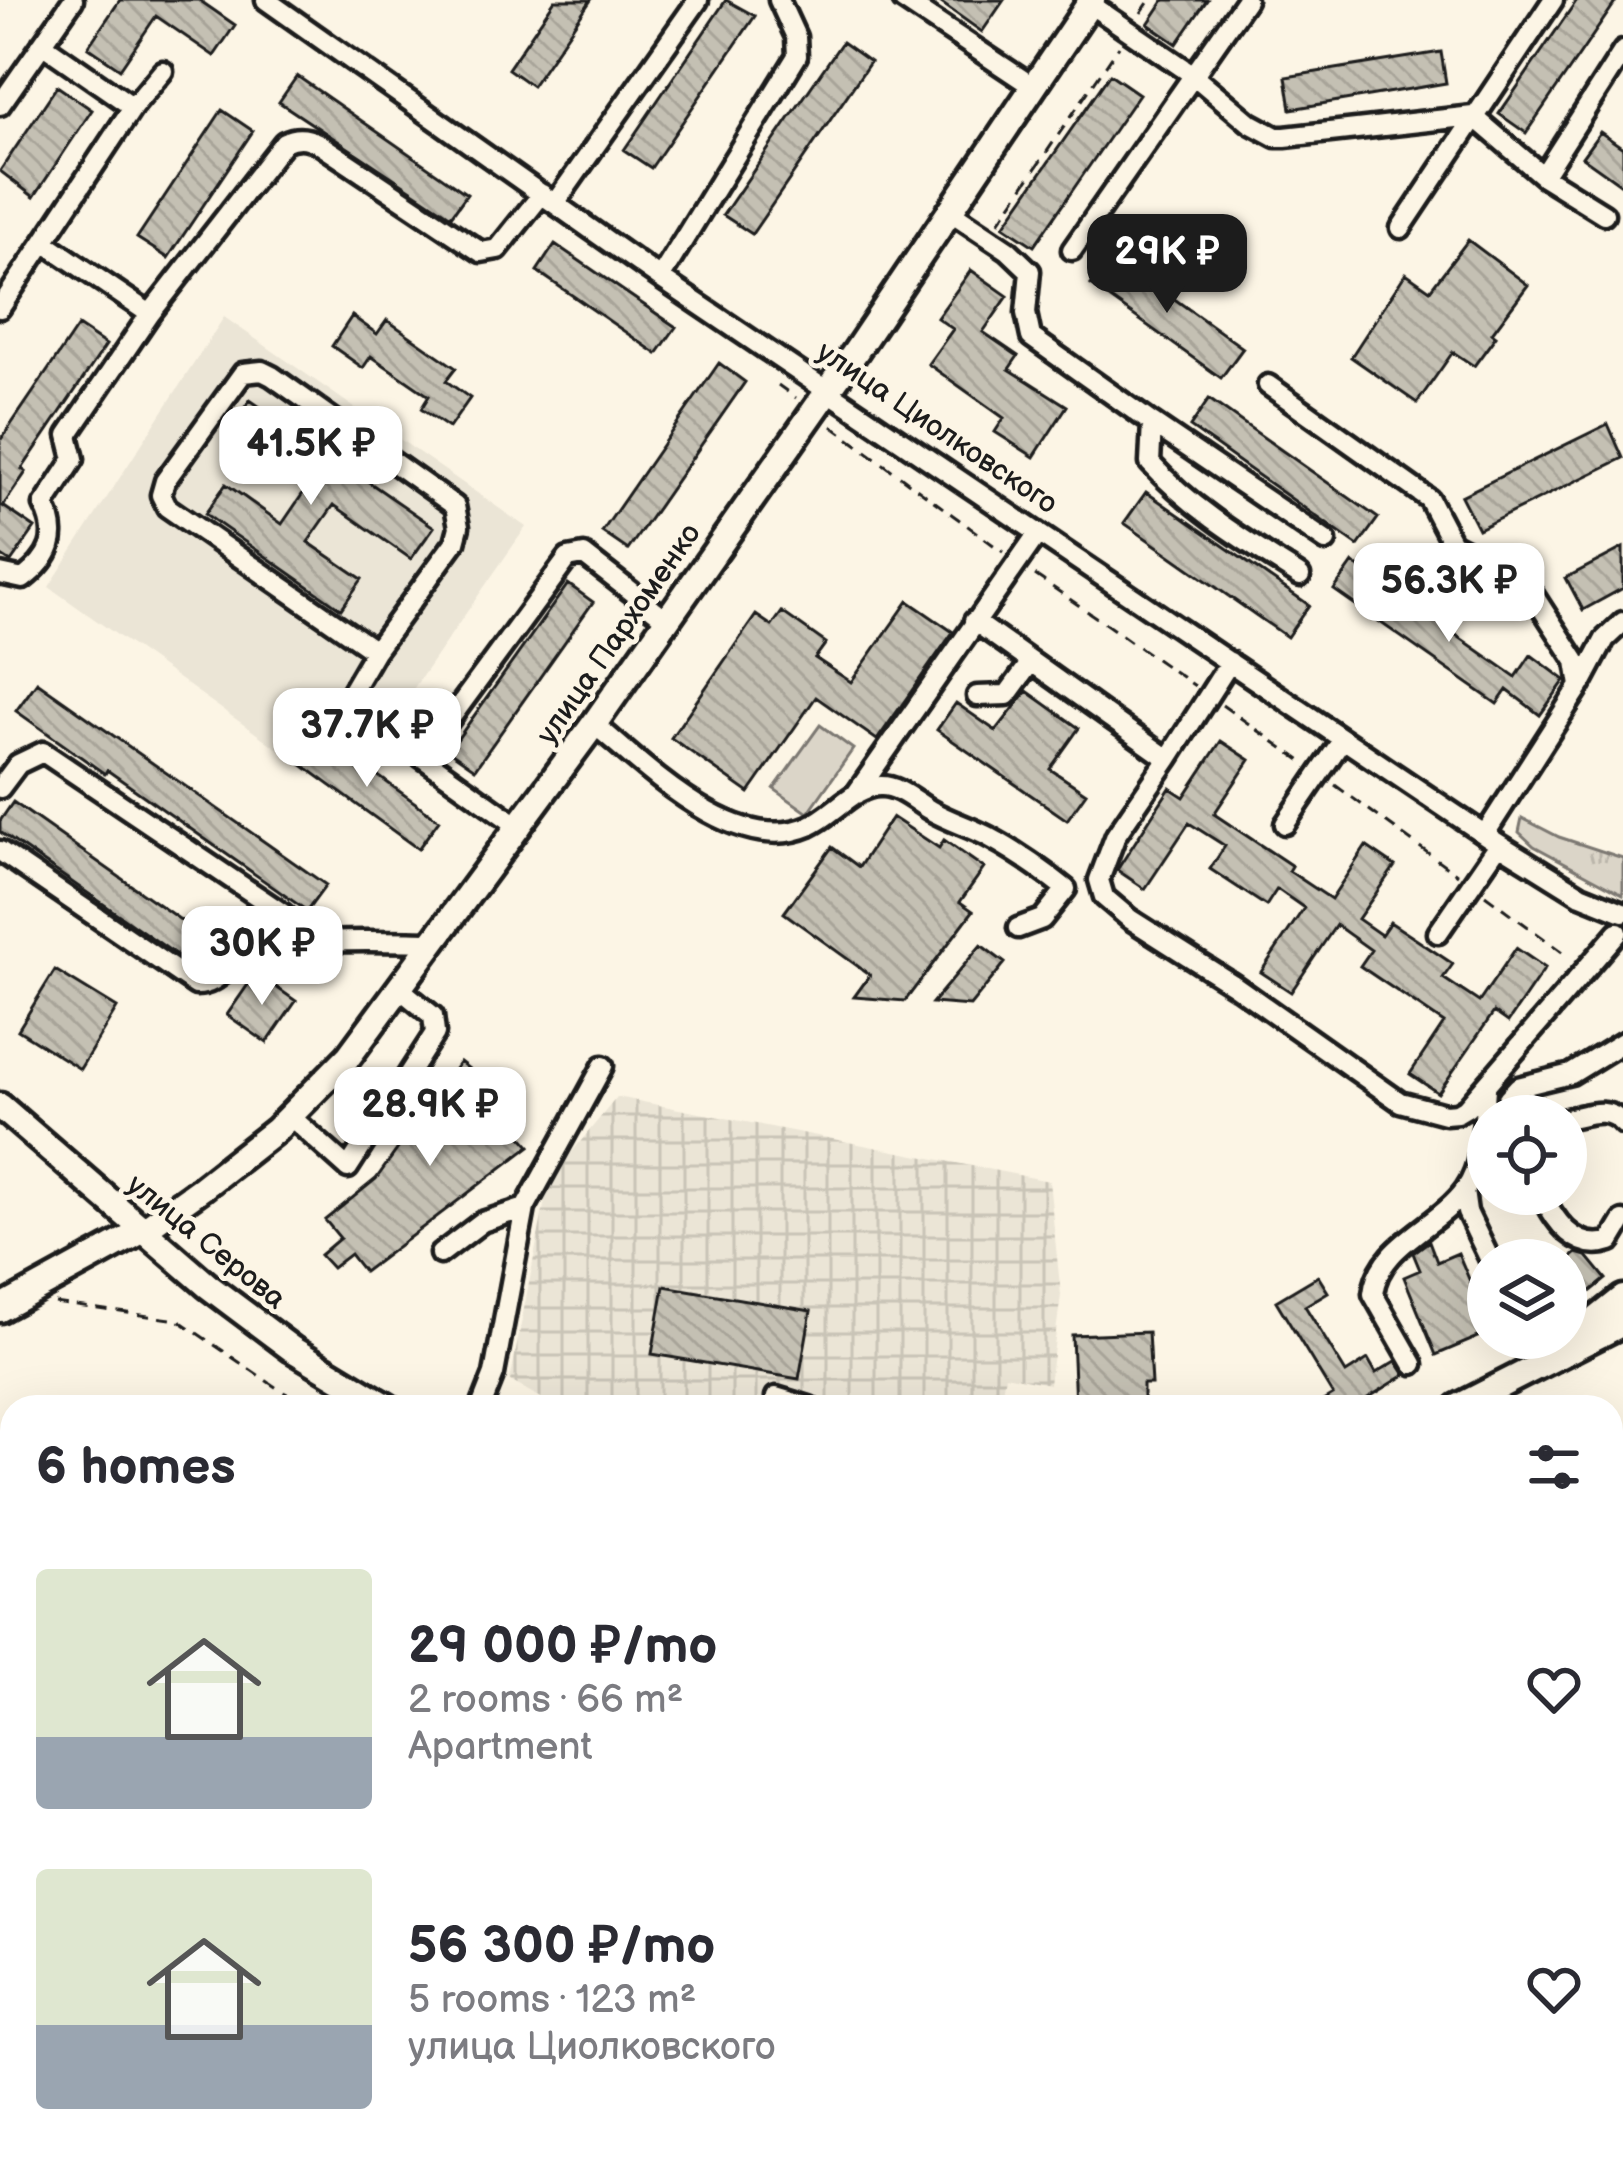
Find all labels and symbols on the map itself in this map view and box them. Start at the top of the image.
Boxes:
pin: 29K ₽ [1083,214,1251,316]
street label: улица Циолковского [810,334,1064,522]
pin: 41.5K ₽ [200,406,422,508]
street label: улица Пархоменко [529,517,709,751]
pin: 56.3K ₽ [1338,543,1560,645]
pin: 37.7K ₽ [256,688,478,790]
pin: 30K ₽ [178,906,346,1008]
pin: 28.9K ₽ [319,1067,541,1169]
street label: улица Серова [119,1167,293,1317]

